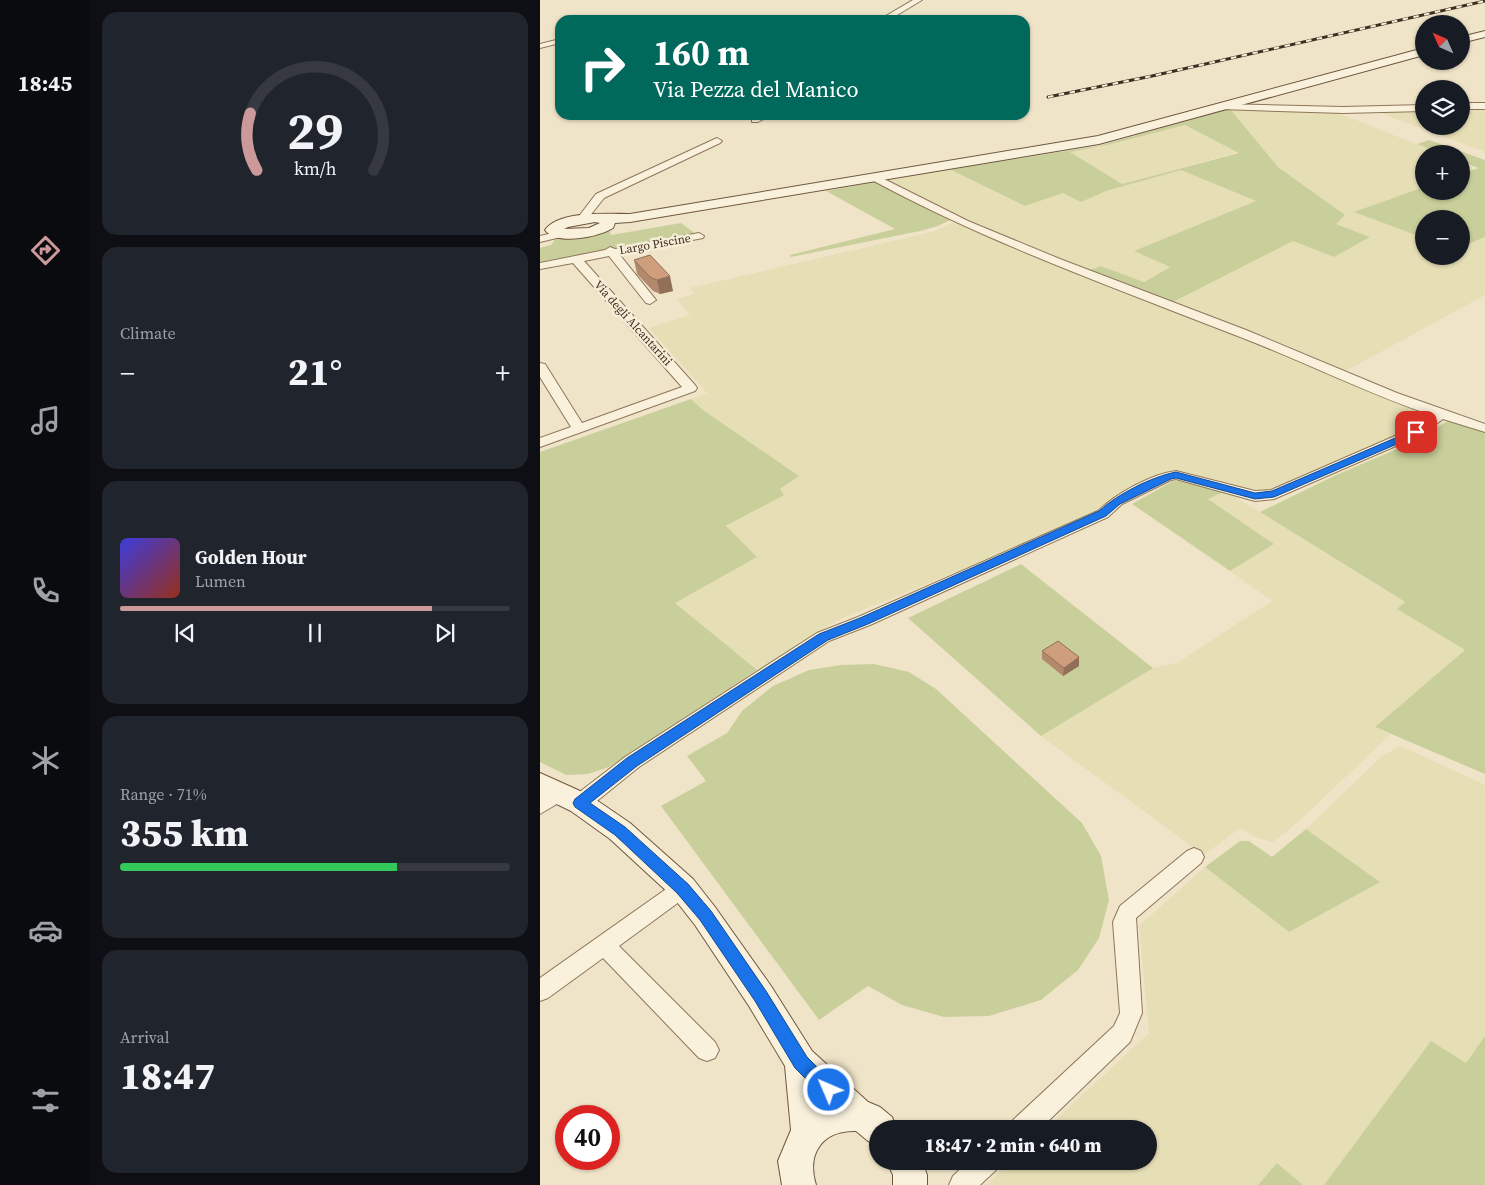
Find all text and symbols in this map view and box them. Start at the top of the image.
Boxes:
north arrow [1415,15,1470,70]
map controls [1415,15,1470,265]
text: 160 m [653,29,749,77]
icon: right [570,35,635,100]
text: 18:45 [18,68,72,98]
text: Via Pezza del Manico [653,74,859,104]
button: layers [1415,80,1470,135]
text: 29 [287,95,343,166]
button: + [1415,145,1470,200]
text: km/h [294,156,337,181]
button: − [1415,210,1470,265]
street label: Largo Piscine [618,230,692,258]
icon: directions [28,233,63,268]
street label: Via degli Alcantarini [590,277,676,369]
text: Climate [120,322,176,344]
text: 21° [288,346,342,398]
text: − [120,354,135,392]
text: + [495,354,510,392]
icon: music [28,403,63,438]
pin [1395,411,1437,453]
icon: arrive [1402,418,1430,446]
text: Golden Hour [195,544,307,570]
text: Lumen [195,570,246,592]
icon: phone [28,573,63,608]
icon: previous [171,619,199,647]
icon: pause [301,619,329,647]
icon: next [431,619,459,647]
icon: climate [28,743,63,778]
text: Range · 71% [120,783,207,805]
text: 355 km [120,807,248,859]
icon: car [28,913,63,948]
text: Arrival [120,1026,169,1048]
text: 18:47 [120,1050,215,1102]
position arrow [802,1063,854,1115]
icon: filters [28,1083,63,1118]
speed limit sign: 40 [555,1105,620,1170]
text: 18:47 · 2 min · 640 m [924,1132,1102,1158]

